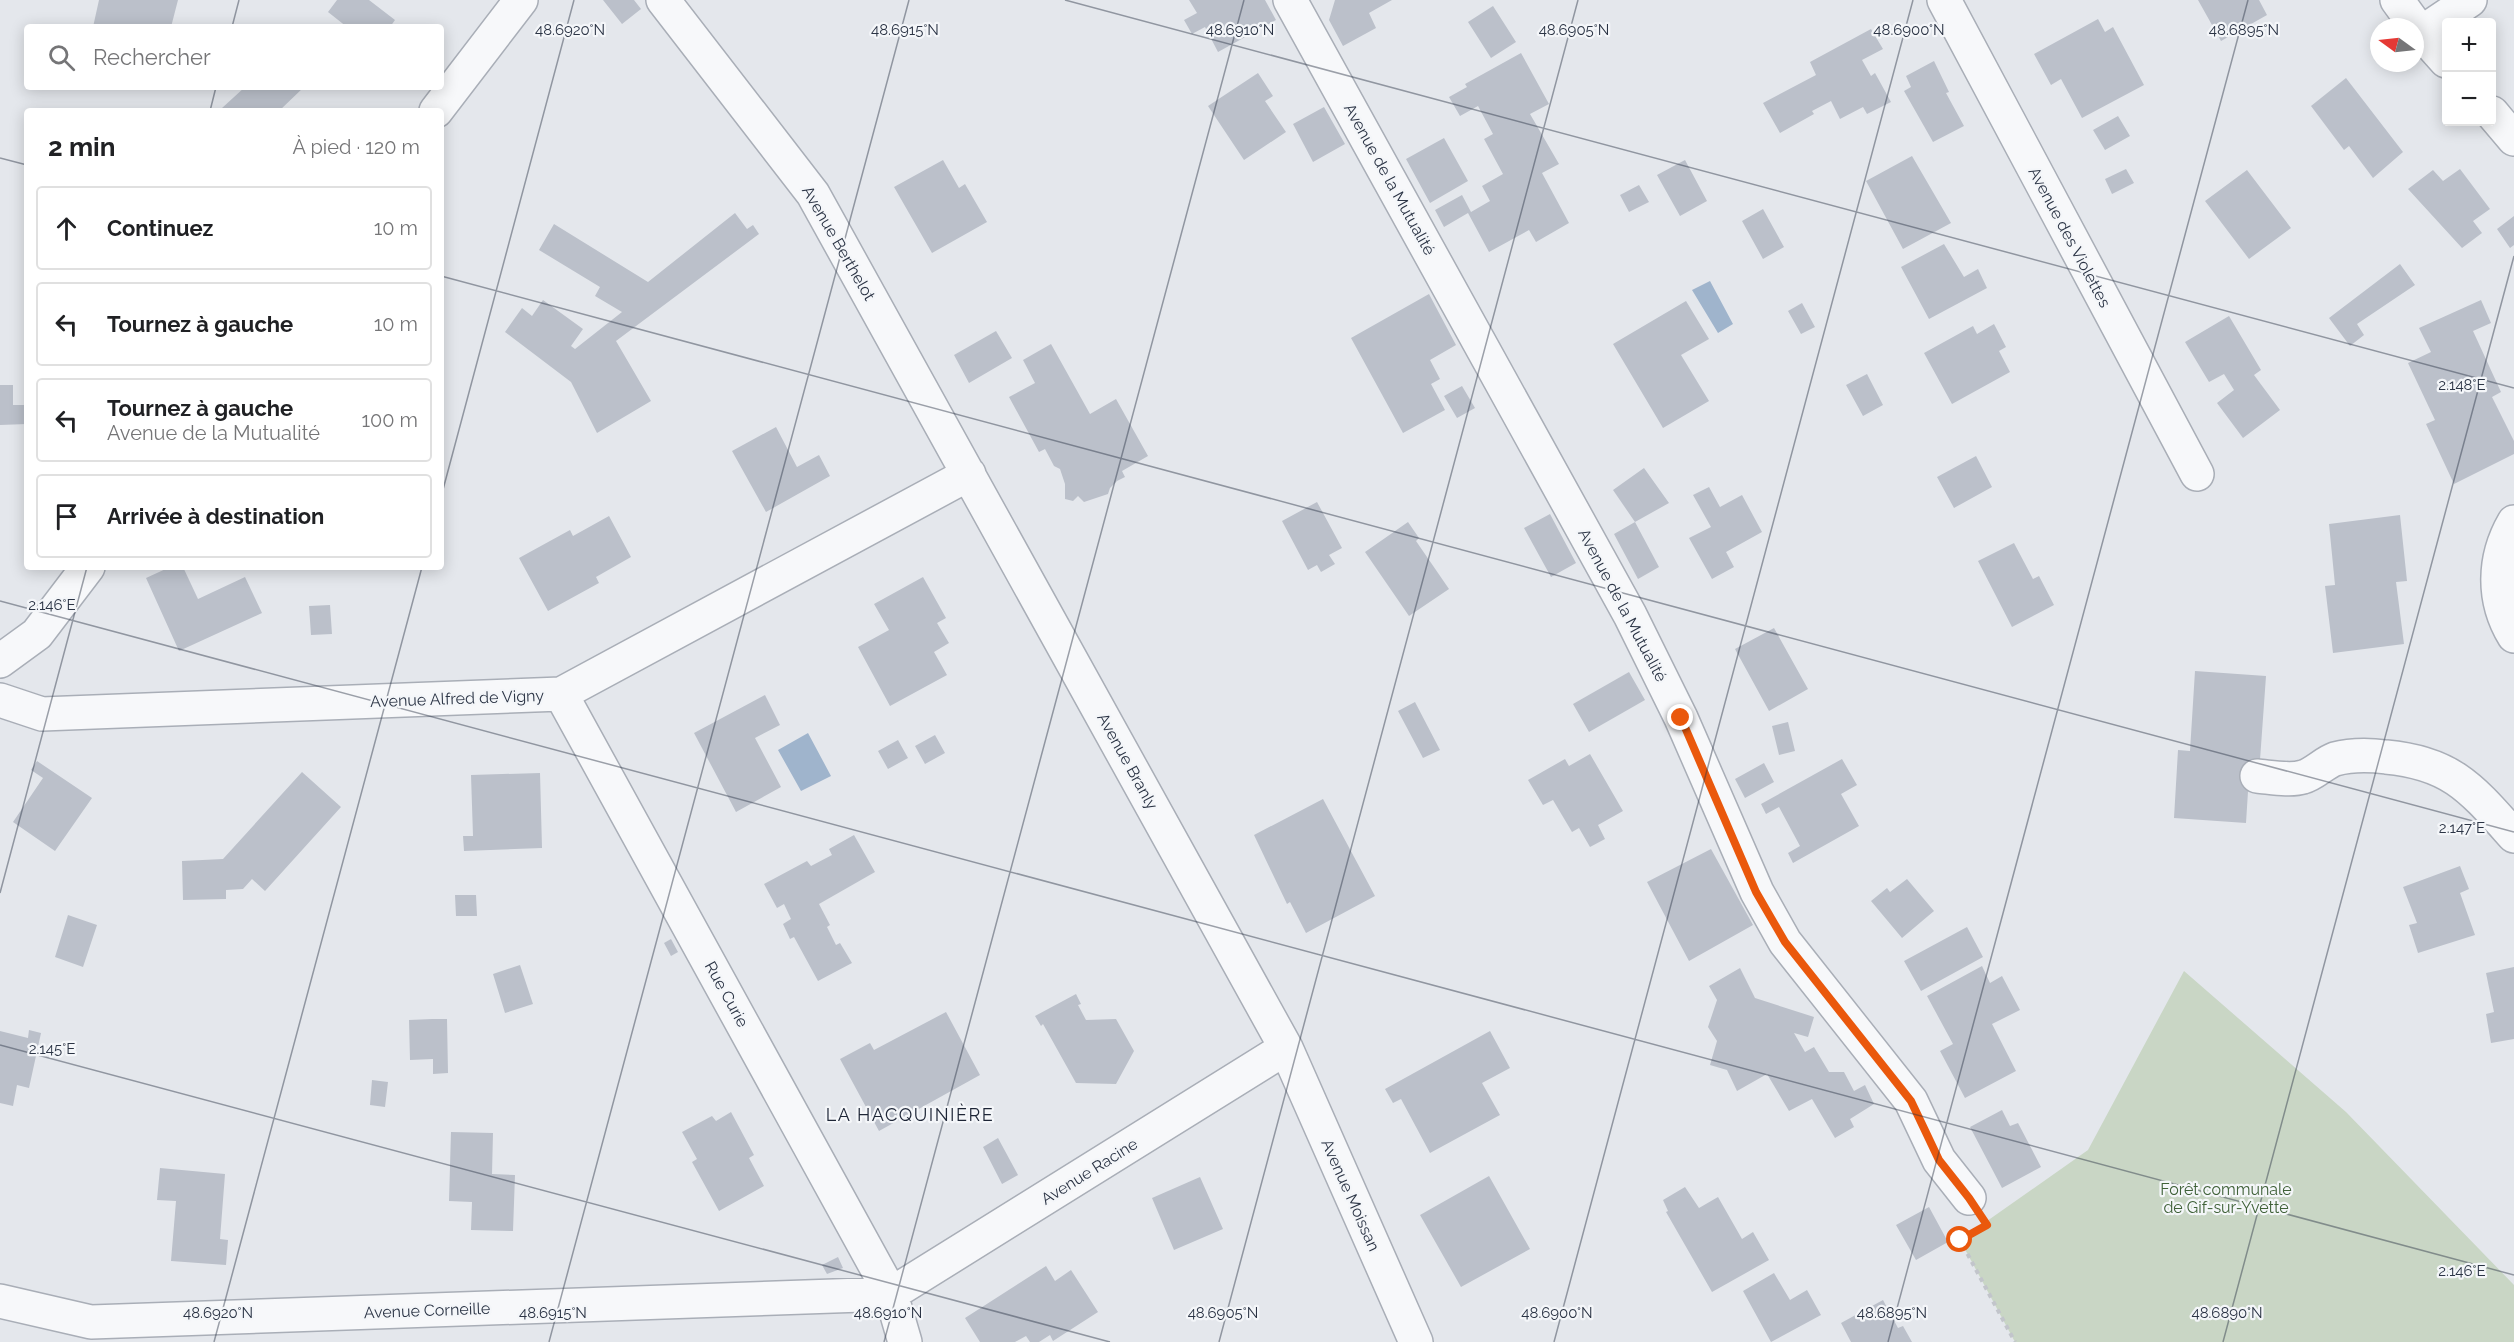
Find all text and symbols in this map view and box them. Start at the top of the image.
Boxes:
north arrow [2370,18,2424,72]
map controls [2442,18,2496,126]
button: + [2442,18,2496,72]
text: 48.6920°N [535,21,605,39]
text: 48.6915°N [871,21,939,39]
text: 48.6910°N [1206,21,1274,39]
text: 48.6905°N [1539,21,1609,39]
text: 48.6900°N [1873,21,1945,39]
text: 48.6895°N [2209,21,2279,39]
search box [24,24,444,90]
icon: search [45,41,78,74]
text: Rechercher [93,44,211,70]
button: − [2442,72,2496,126]
street label: Avenue de la Mutualité [1340,100,1439,258]
text: 2 min [48,132,115,162]
text: À pied · 120 m [292,135,420,159]
street label: Avenue des Violettes [2025,164,2115,311]
street label: Avenue Berthelot [798,183,879,304]
icon: ahead [50,212,83,245]
text: Continuez [107,215,213,241]
text: 10 m [374,216,418,240]
icon: left [50,308,83,341]
text: Tournez à gauche [107,311,293,337]
text: 10 m [374,312,418,336]
text: 2.148°E [2438,376,2486,394]
text: Tournez à gauche [107,395,293,421]
icon: left [50,404,83,437]
text: 100 m [361,408,418,432]
text: Avenue de la Mutualité [107,421,320,445]
icon: arrive [50,500,83,533]
text: Arrivée à destination [107,503,324,529]
street label: Avenue de la Mutualité [1574,526,1671,685]
text: 2.146°E [28,596,76,614]
street label: Avenue Alfred de Vigny [370,686,545,711]
route end [1667,704,1693,730]
street label: Avenue Branly [1093,710,1162,813]
text: 2.147°E [2439,819,2485,837]
street label: Rue Curie [701,958,752,1030]
text: 2.145°E [29,1040,75,1058]
district label: LA HACQUINIÈRE [826,1103,994,1125]
street label: Avenue Racine [1037,1134,1141,1209]
street label: Avenue Moissan [1317,1136,1384,1254]
park label: Forêt communale de Gif-sur-Yvette [2160,1180,2292,1217]
route start [1946,1226,1972,1252]
text: 2.146°E [2438,1262,2486,1280]
street label: Avenue Corneille [363,1299,491,1322]
text: 48.6920°N [183,1304,253,1322]
text: 48.6915°N [519,1304,587,1322]
text: 48.6910°N [854,1304,922,1322]
text: 48.6905°N [1188,1304,1258,1322]
text: 48.6900°N [1521,1304,1593,1322]
text: 48.6895°N [1857,1304,1927,1322]
text: 48.6890°N [2191,1304,2263,1322]

